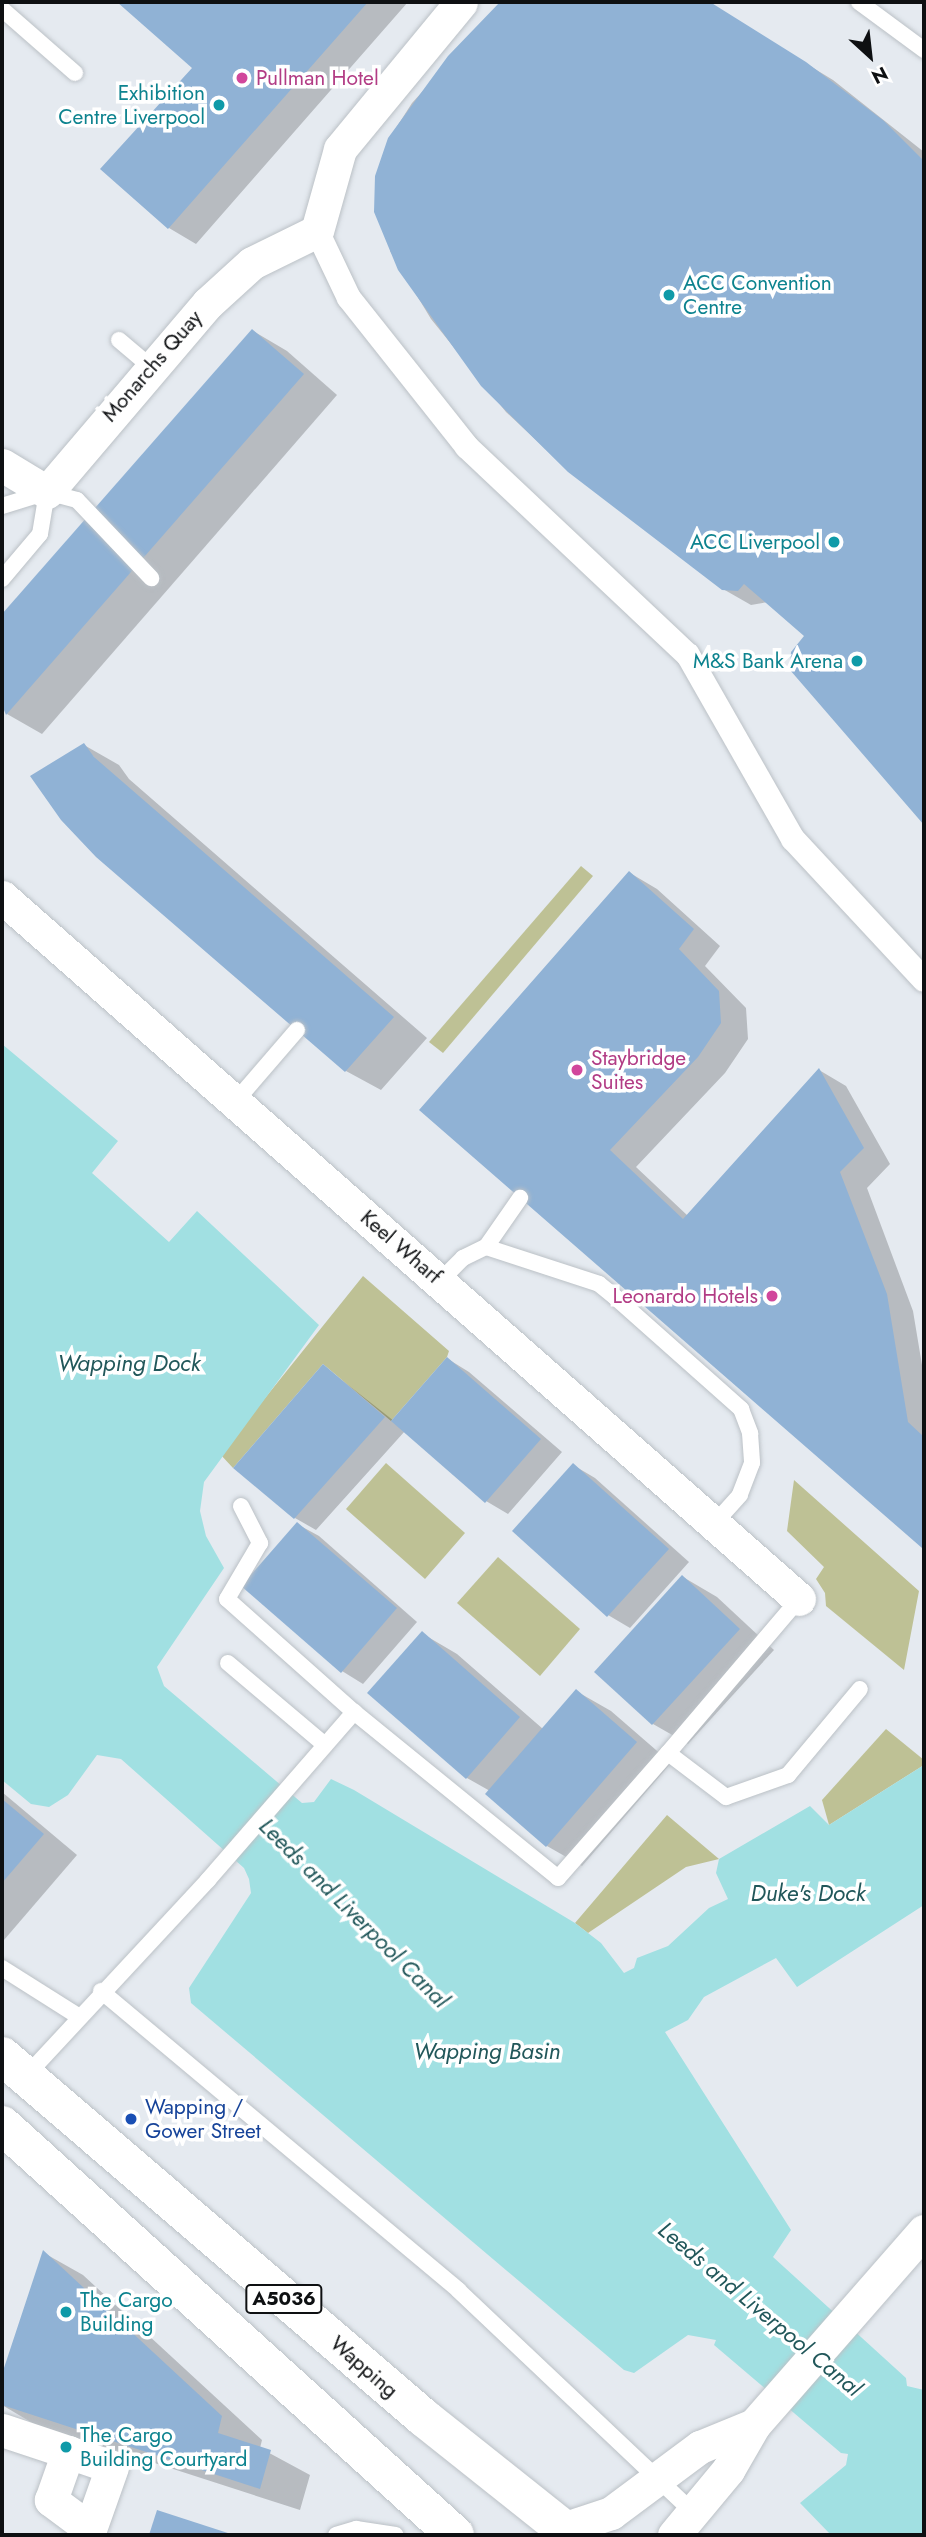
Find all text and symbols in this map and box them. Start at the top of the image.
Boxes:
north arrow [835,21,905,91]
text: N [867,60,893,91]
place label: Pullman Hotel [256,65,379,91]
marker: Pullman Hotel [234,70,250,86]
place label: Exhibition Centre Liverpool [58,80,205,130]
marker: Exhibition Centre Liverpool [211,97,227,113]
place label: ACC Convention Centre [683,270,832,320]
marker: ACC Convention Centre [661,287,677,303]
street label: Monarchs Quay [97,305,207,427]
place label: ACC Liverpool [690,529,820,555]
marker: ACC Liverpool [826,534,842,550]
place label: M&S Bank Arena [693,648,843,674]
marker: M&S Bank Arena [849,653,865,669]
place label: Staybridge Suites [591,1045,686,1095]
marker: Staybridge Suites [569,1062,585,1078]
street label: Keel Wharf [355,1205,447,1289]
place label: Leonardo Hotels [613,1283,758,1309]
marker: Leonardo Hotels [764,1288,780,1304]
water label: Wapping Dock [58,1349,200,1377]
water label: Leeds and Liverpool Canal [253,1812,455,2014]
water label: Duke's Dock [750,1879,866,1907]
water label: Wapping Basin [414,2037,560,2065]
place label: Wapping / Gower Street [145,2094,261,2144]
marker: Wapping / Gower Street [123,2111,139,2127]
water label: Leeds and Liverpool Canal [653,2216,867,2402]
road number: A5036 [244,2284,324,2314]
place label: The Cargo Building [80,2287,173,2337]
marker: The Cargo Building [58,2304,74,2320]
street label: Wapping [325,2331,403,2403]
place label: The Cargo Building Courtyard [80,2422,247,2472]
marker: The Cargo Building Courtyard [58,2439,74,2455]

